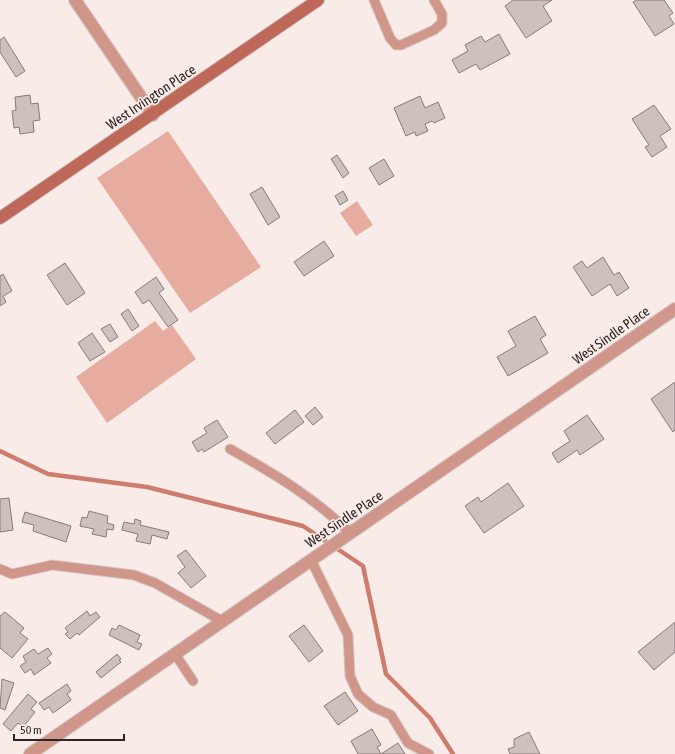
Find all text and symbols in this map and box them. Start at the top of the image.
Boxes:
street label: West Irvington Place [103,61,199,133]
street label: West Sindle Place [570,303,652,367]
street label: West Sindle Place [302,487,386,551]
scale bar [14,716,124,742]
text: 50 m [20,723,42,737]

